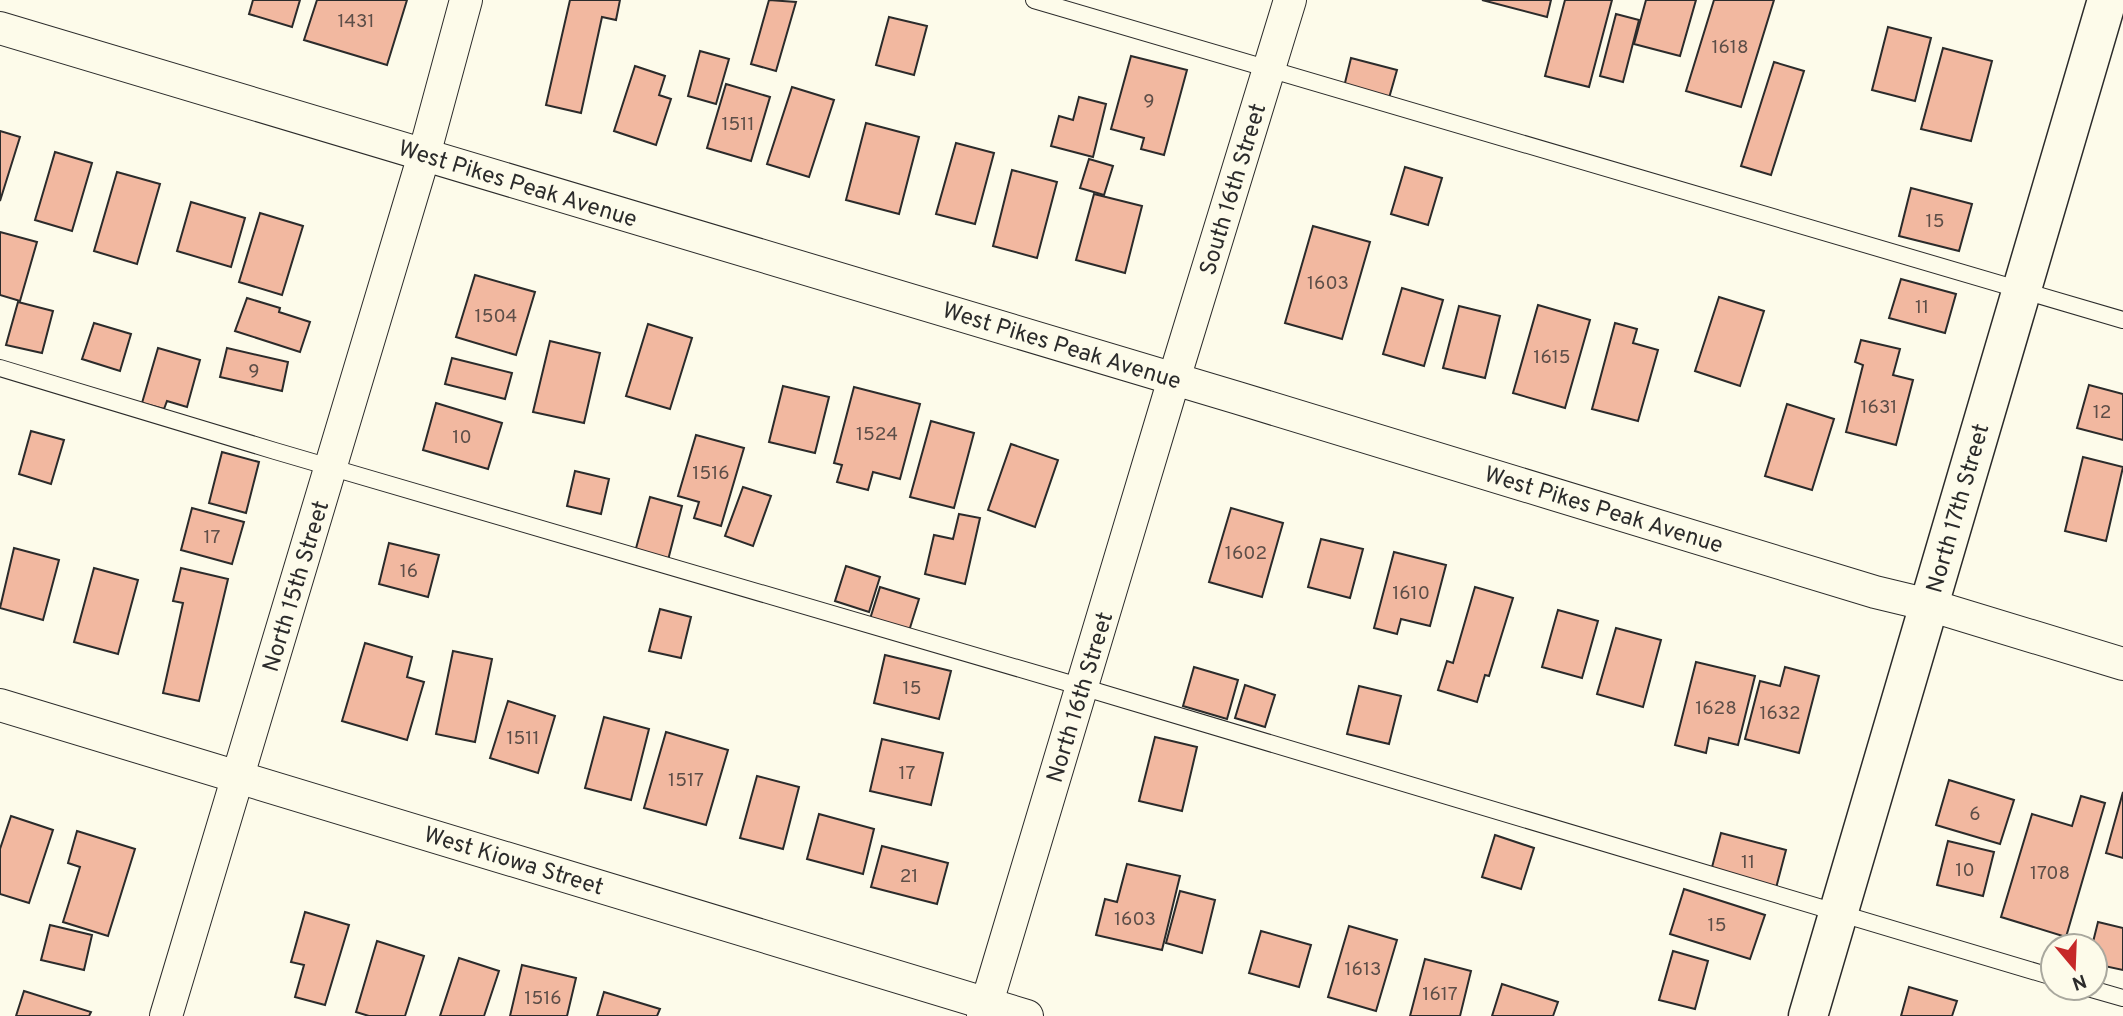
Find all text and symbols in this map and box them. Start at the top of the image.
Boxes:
house number: 1431 [338,10,375,34]
house number: 1618 [1711,36,1749,60]
house number: 9 [1143,90,1155,114]
street label: South 16th Street [1195,100,1274,279]
house number: 1511 [721,113,755,137]
street label: West Pikes Peak Avenue [394,135,640,236]
house number: 15 [1926,210,1944,234]
house number: 1603 [1307,272,1349,296]
house number: 11 [1915,296,1929,320]
street label: West Pikes Peak Avenue [938,297,1184,398]
house number: 1504 [475,305,517,329]
house number: 1615 [1533,346,1571,370]
house number: 9 [248,360,260,384]
house number: 1631 [1861,396,1897,420]
house number: 12 [2093,401,2111,425]
street label: North 17th Street [1921,421,1997,597]
house number: 1524 [856,423,898,447]
house number: 10 [452,426,472,450]
street label: West Pikes Peak Avenue [1480,461,1726,562]
house number: 1516 [692,462,730,486]
street label: North 15th Street [258,498,337,676]
house number: 17 [204,526,221,550]
house number: 1602 [1225,542,1267,566]
house number: 16 [400,560,418,584]
house number: 1610 [1392,582,1430,606]
street label: North 16th Street [1042,609,1121,787]
house number: 15 [903,677,921,701]
house number: 1628 [1695,697,1737,721]
house number: 1632 [1759,702,1801,726]
house number: 1511 [506,727,540,751]
house number: 17 [899,762,916,786]
house number: 1517 [668,769,704,793]
house number: 6 [1969,803,1981,827]
street label: West Kiowa Street [420,821,607,903]
house number: 11 [1741,851,1755,875]
house number: 10 [1955,859,1975,883]
house number: 1708 [2030,862,2070,886]
house number: 21 [900,865,918,889]
house number: 1603 [1114,908,1156,932]
house number: 15 [1708,914,1726,938]
north arrow [2039,932,2109,1002]
house number: 1613 [1345,958,1381,982]
text: N [2069,968,2089,995]
house number: 1617 [1422,983,1458,1007]
house number: 1516 [524,987,562,1011]

